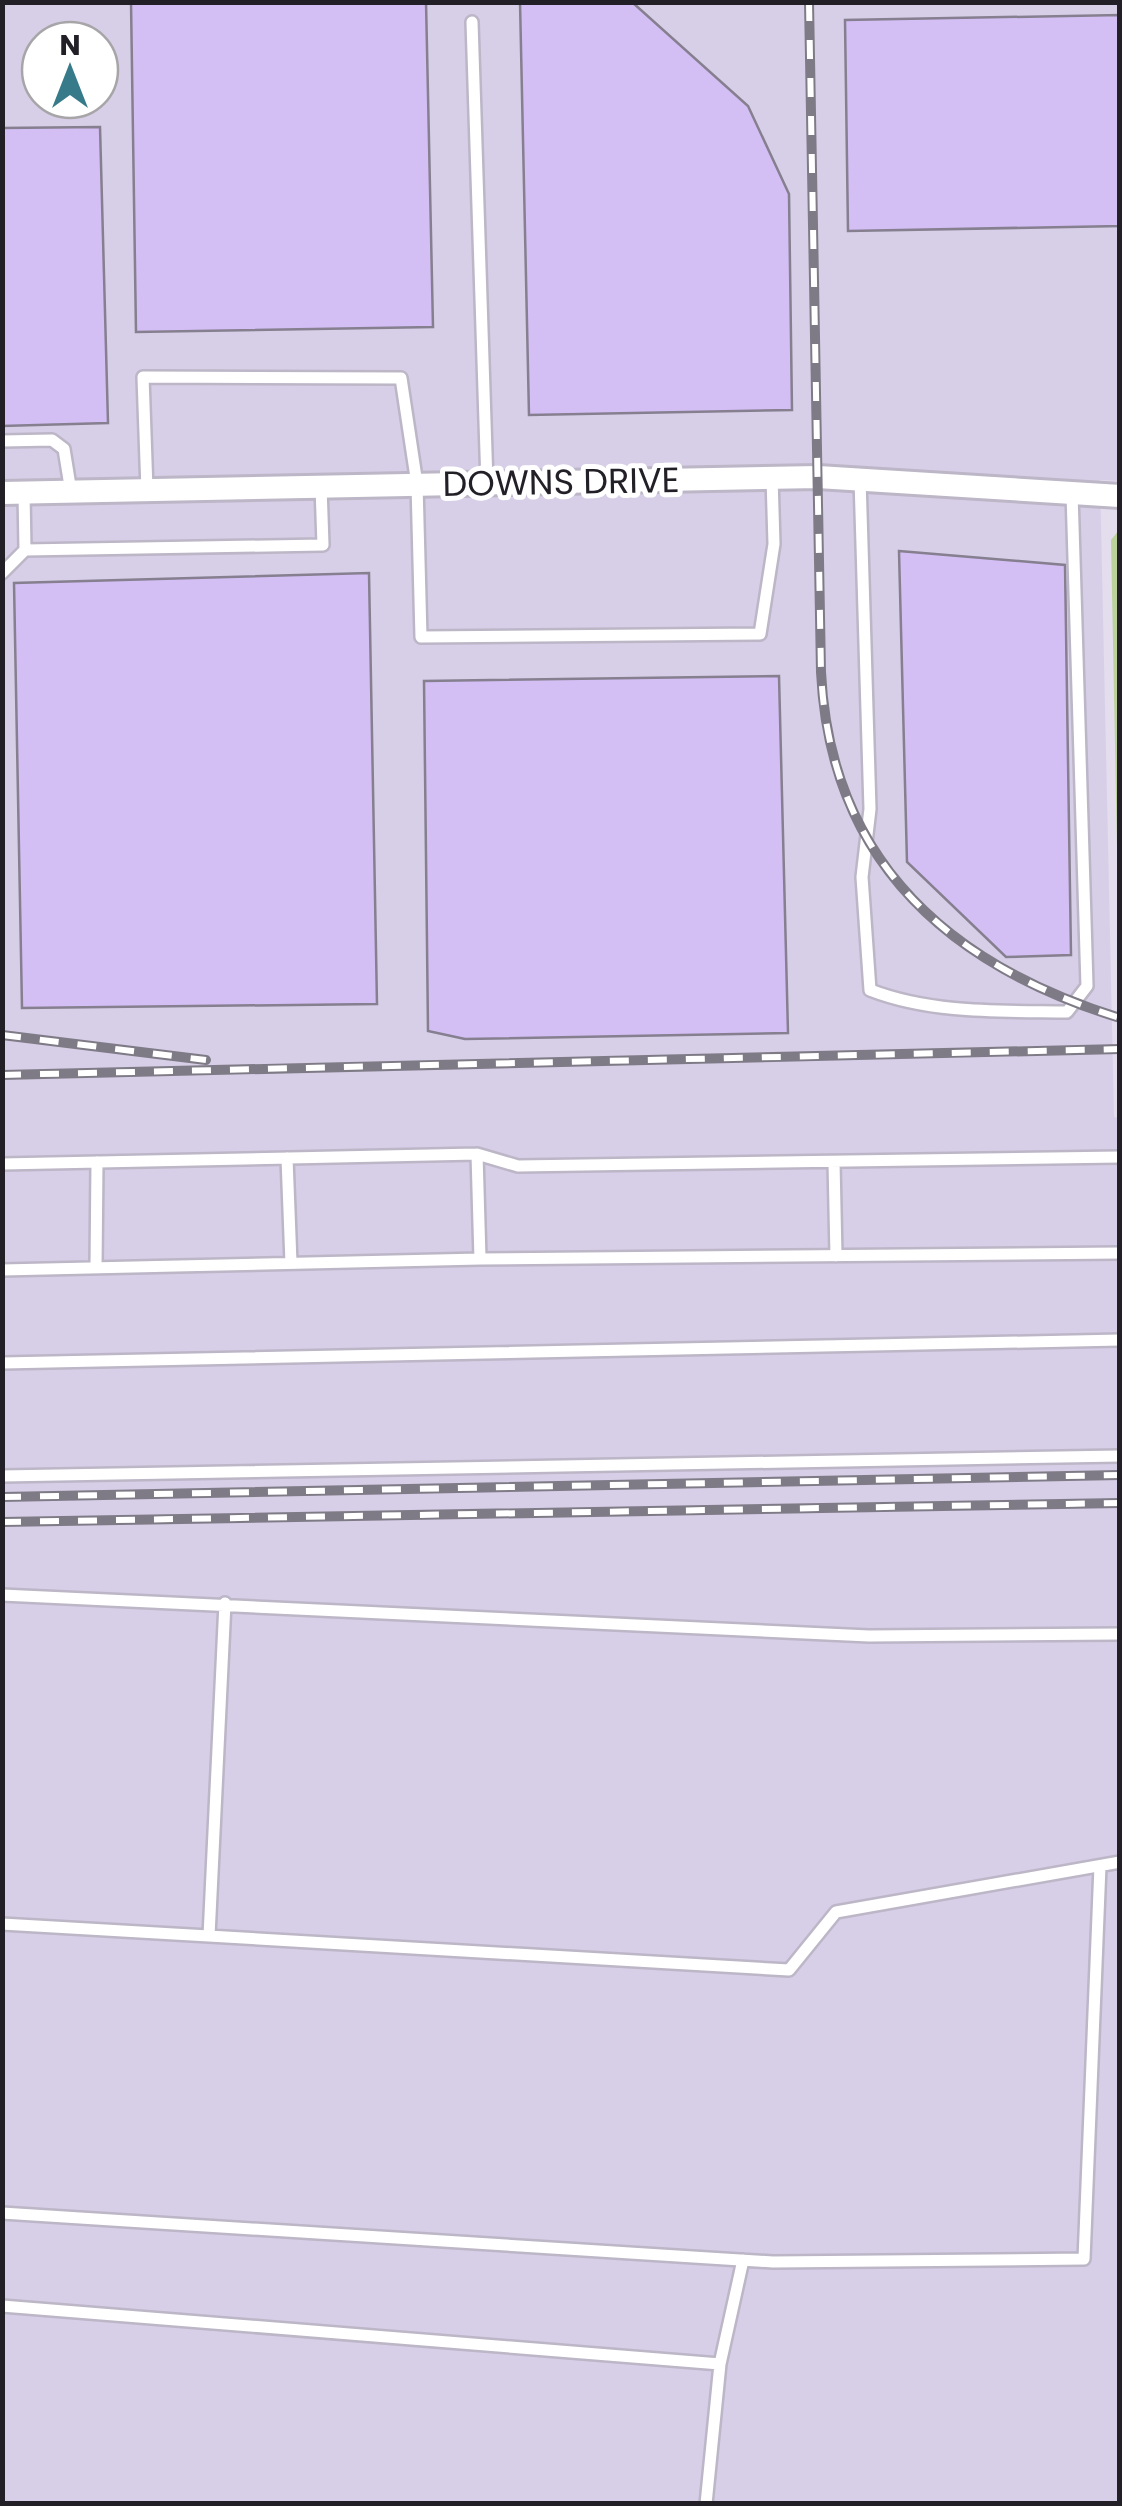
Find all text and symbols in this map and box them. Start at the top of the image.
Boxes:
north arrow [20,20,120,120]
text: N [59,26,81,65]
street label: DOWNS DRIVE [442,455,680,508]

